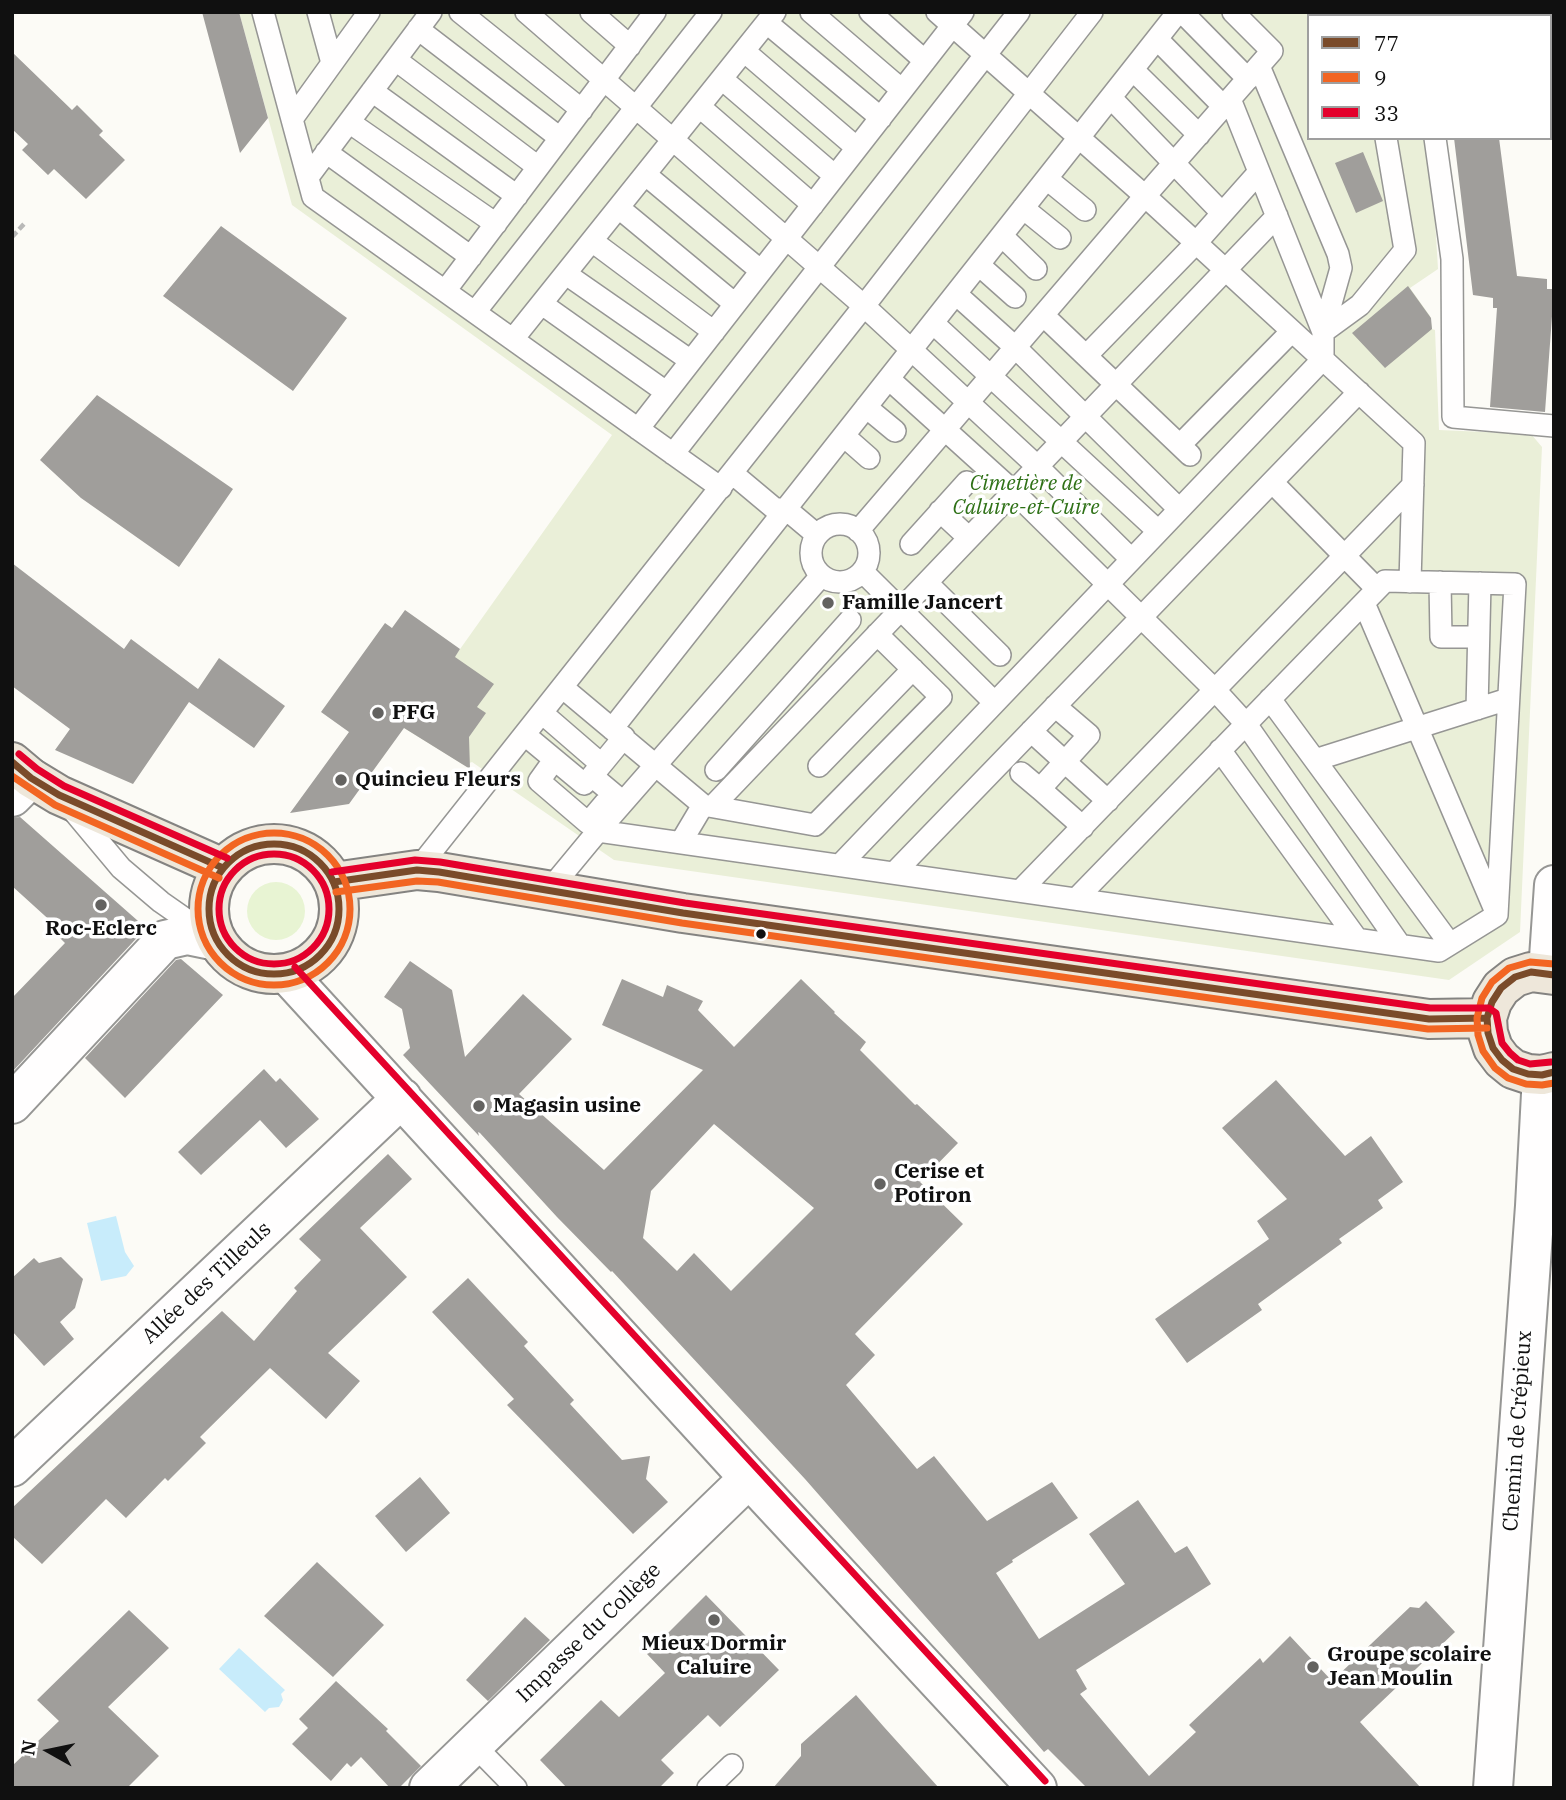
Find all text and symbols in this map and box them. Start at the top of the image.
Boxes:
legend [1307,14,1552,140]
text: 77 [1374,29,1399,57]
text: 9 [1374,64,1387,92]
text: 33 [1374,99,1399,127]
park label: Cimetière de Caluire-et-Cuire [952,471,1100,521]
place label: Famille Jancert [842,590,1003,616]
marker: Famille Jancert [820,595,836,611]
place label: PFG [392,700,436,726]
marker: PFG [370,705,386,721]
place label: Quincieu Fleurs [355,767,521,793]
marker: Quincieu Fleurs [333,772,349,788]
marker: Roc-Eclerc [93,897,109,913]
place label: Roc-Eclerc [45,916,157,942]
unlabelled marker [754,927,768,941]
place label: Magasin usine [493,1093,641,1119]
marker: Magasin usine [471,1098,487,1114]
place label: Cerise et Potiron [894,1159,984,1209]
marker: Cerise et Potiron [872,1176,888,1192]
street label: Allée des Tilleuls [137,1217,277,1349]
street label: Chemin de Crépieux [1498,1330,1538,1532]
street label: Impasse du Collège [512,1558,666,1708]
marker: Mieux Dormir Caluire [706,1612,722,1628]
place label: Mieux Dormir Caluire [642,1631,786,1681]
place label: Groupe scolaire Jean Moulin [1327,1642,1492,1692]
marker: Groupe scolaire Jean Moulin [1305,1659,1321,1675]
north arrow [14,1716,84,1786]
text: N [15,1738,41,1757]

